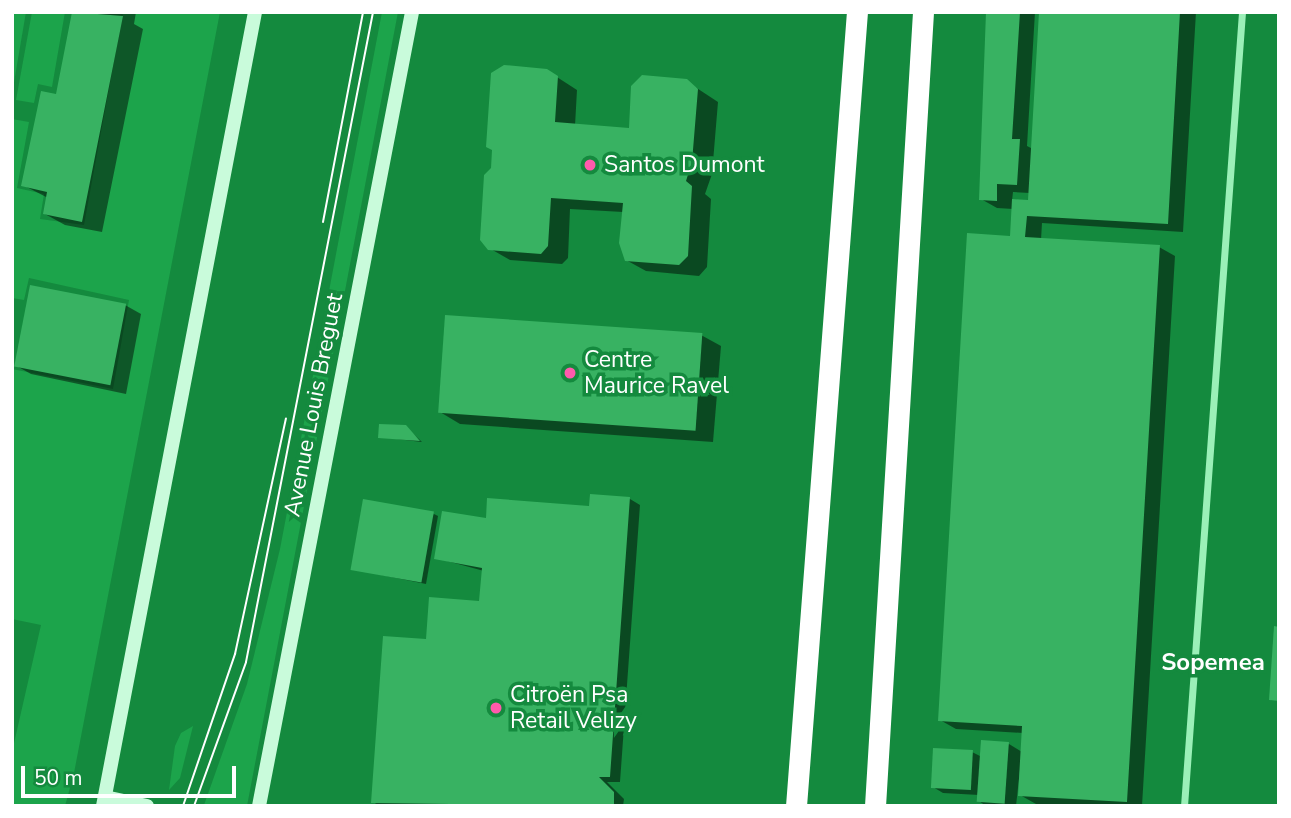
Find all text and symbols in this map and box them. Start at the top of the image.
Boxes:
place label: Santos Dumont [604,151,765,179]
marker: Santos Dumont [582,157,598,173]
street label: Avenue Louis Breguet [279,291,349,519]
place label: Centre Maurice Ravel [584,346,729,400]
marker: Centre Maurice Ravel [562,365,578,381]
district label: Sopemea [1161,649,1265,677]
place label: Citroën Psa Retail Velizy [510,681,637,735]
marker: Citroën Psa Retail Velizy [488,700,504,716]
scale bar [24,752,240,796]
text: 50 m [34,764,83,792]

